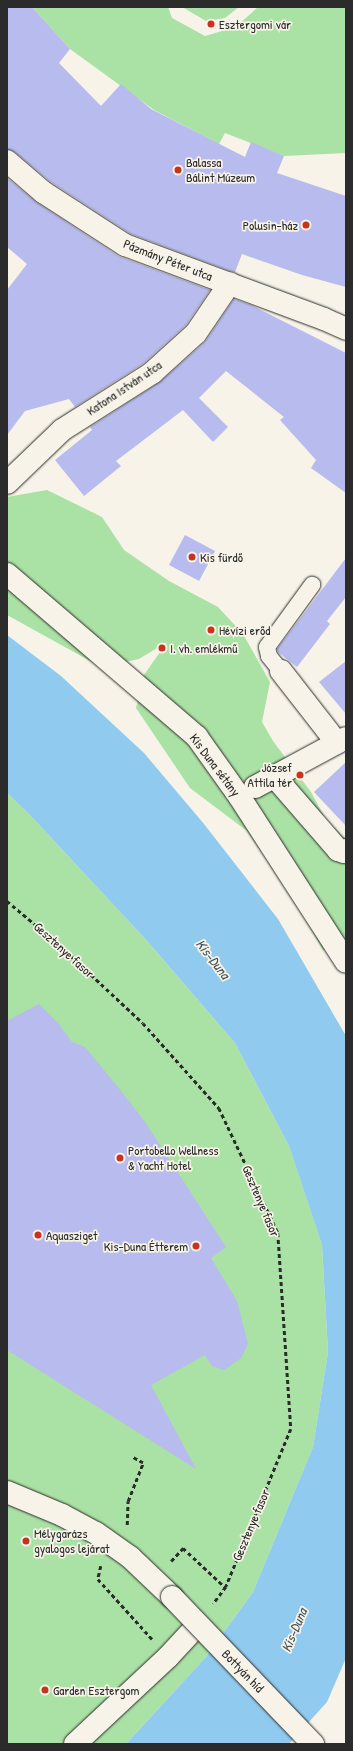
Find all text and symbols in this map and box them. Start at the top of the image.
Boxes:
place label: Esztergomi vár [219,16,291,32]
marker: Esztergomi vár [206,19,216,29]
place label: Balassa Bálint Múzeum [186,155,255,186]
marker: Balassa Bálint Múzeum [173,165,183,175]
place label: Polusin-ház [243,217,298,233]
marker: Polusin-ház [301,220,311,230]
street label: Pázmány Péter utca [121,236,215,284]
street label: Katona István utca [84,357,164,419]
place label: Kis fürdő [200,549,243,565]
marker: Kis fürdő [187,552,197,562]
place label: Hévízi erőd [219,622,270,638]
marker: Hévízi erőd [206,625,216,635]
place label: I. vh. emlékmű [170,640,237,656]
marker: I. vh. emlékmű [157,643,167,653]
street label: Kis Duna sétány [186,731,244,799]
place label: József Attila tér [248,760,292,791]
marker: József Attila tér [295,770,305,780]
street label: Gesztenye fasor [30,919,98,981]
water label: Kis-Duna [192,936,234,982]
place label: Portobello Wellness & Yacht Hotel [128,1143,218,1174]
marker: Portobello Wellness & Yacht Hotel [115,1153,125,1163]
street label: Gesztenye fasor [239,1163,283,1239]
place label: Aquasziget [46,1227,98,1243]
marker: Aquasziget [33,1230,43,1240]
place label: Kis-Duna Étterem [104,1238,188,1254]
marker: Kis-Duna Étterem [191,1241,201,1251]
street label: Gesztenye fasor [229,1487,273,1563]
place label: Mélygarázs gyalogos lejárat [34,1526,109,1557]
marker: Mélygarázs gyalogos lejárat [21,1536,31,1546]
water label: Kis-Duna [277,1606,311,1654]
street label: Bottyán híd [219,1646,267,1696]
place label: Garden Esztergom [53,1682,139,1698]
marker: Garden Esztergom [40,1685,50,1695]

